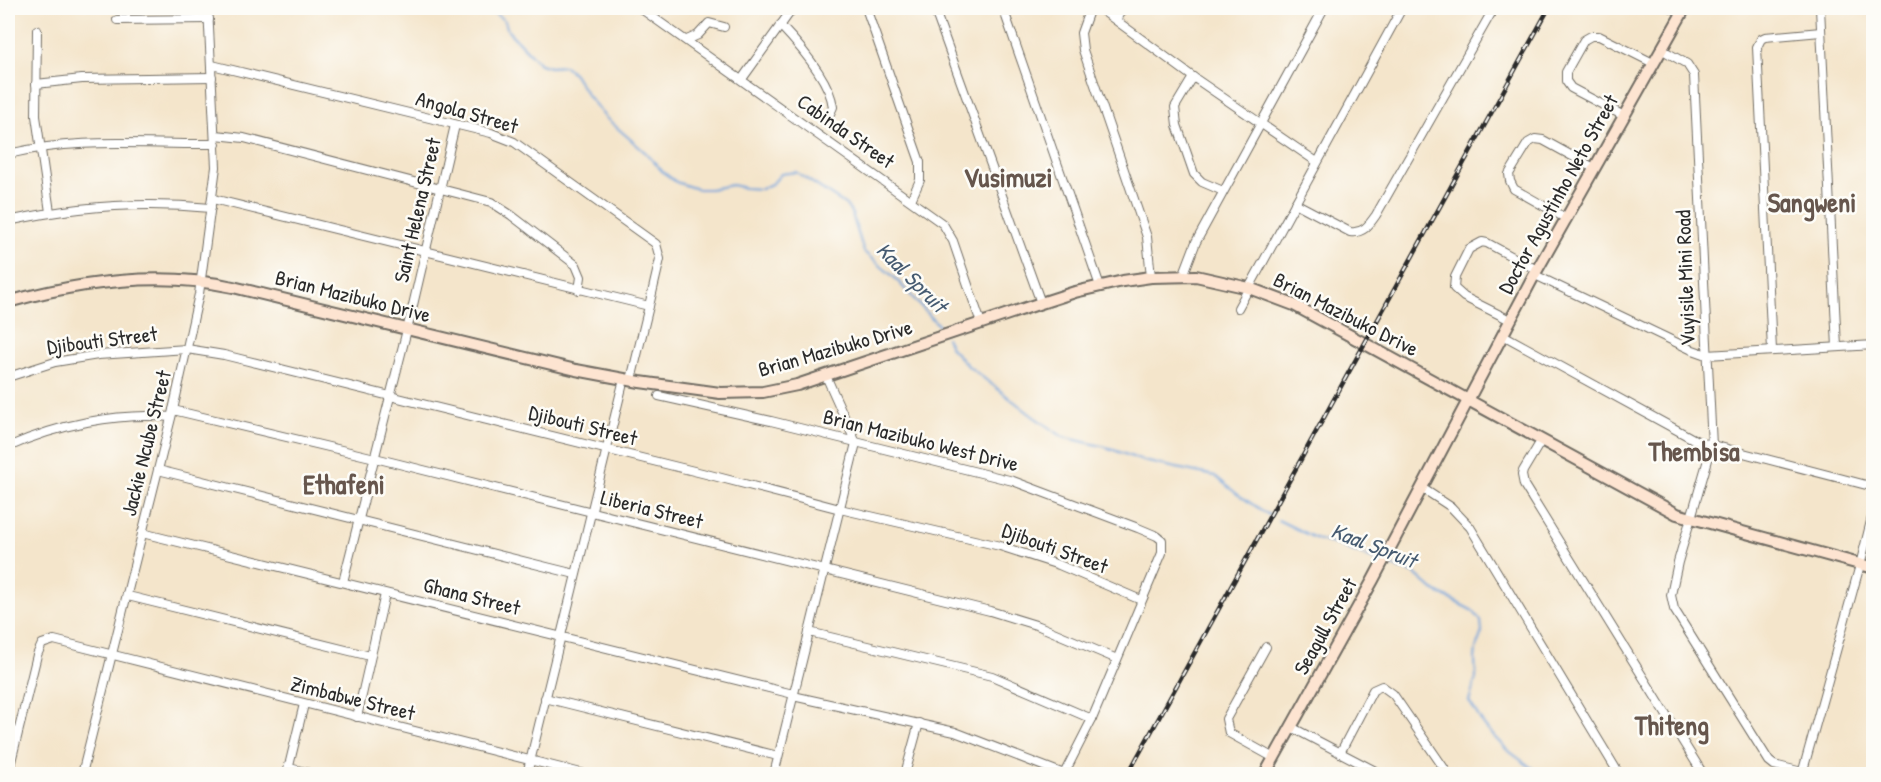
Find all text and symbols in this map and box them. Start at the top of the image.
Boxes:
street label: Angola Street [412,84,522,141]
street label: Cabinda Street [792,87,901,176]
street label: Doctor Agustinho Neto Street [1491,88,1625,299]
street label: Saint Helena Street [386,134,448,285]
district label: Vusimuzi [963,159,1053,195]
district label: Sangweni [1768,184,1856,222]
street label: Vuyisile Mini Road [1668,210,1702,346]
water label: Kaal Spruit [870,235,956,321]
street label: Brian Mazibuko Drive [272,263,434,329]
street label: Brian Mazibuko Drive [1269,265,1423,363]
street label: Brian Mazibuko Drive [755,312,915,384]
street label: Djibouti Street [45,319,160,361]
street label: Jackie Ncube Street [114,366,178,519]
street label: Djibouti Street [526,398,641,453]
street label: Brian Mazibuko West Drive [820,402,1022,478]
district label: Thembisa [1647,433,1740,469]
district label: Ethafeni [303,466,385,502]
street label: Liberia Street [598,482,707,536]
street label: Djibouti Street [998,515,1113,581]
water label: Kaal Spruit [1327,515,1424,576]
street label: Ghana Street [421,570,524,622]
street label: Seagull Street [1286,572,1364,680]
street label: Zimbabwe Street [288,669,419,728]
district label: Thiteng [1634,707,1709,745]

